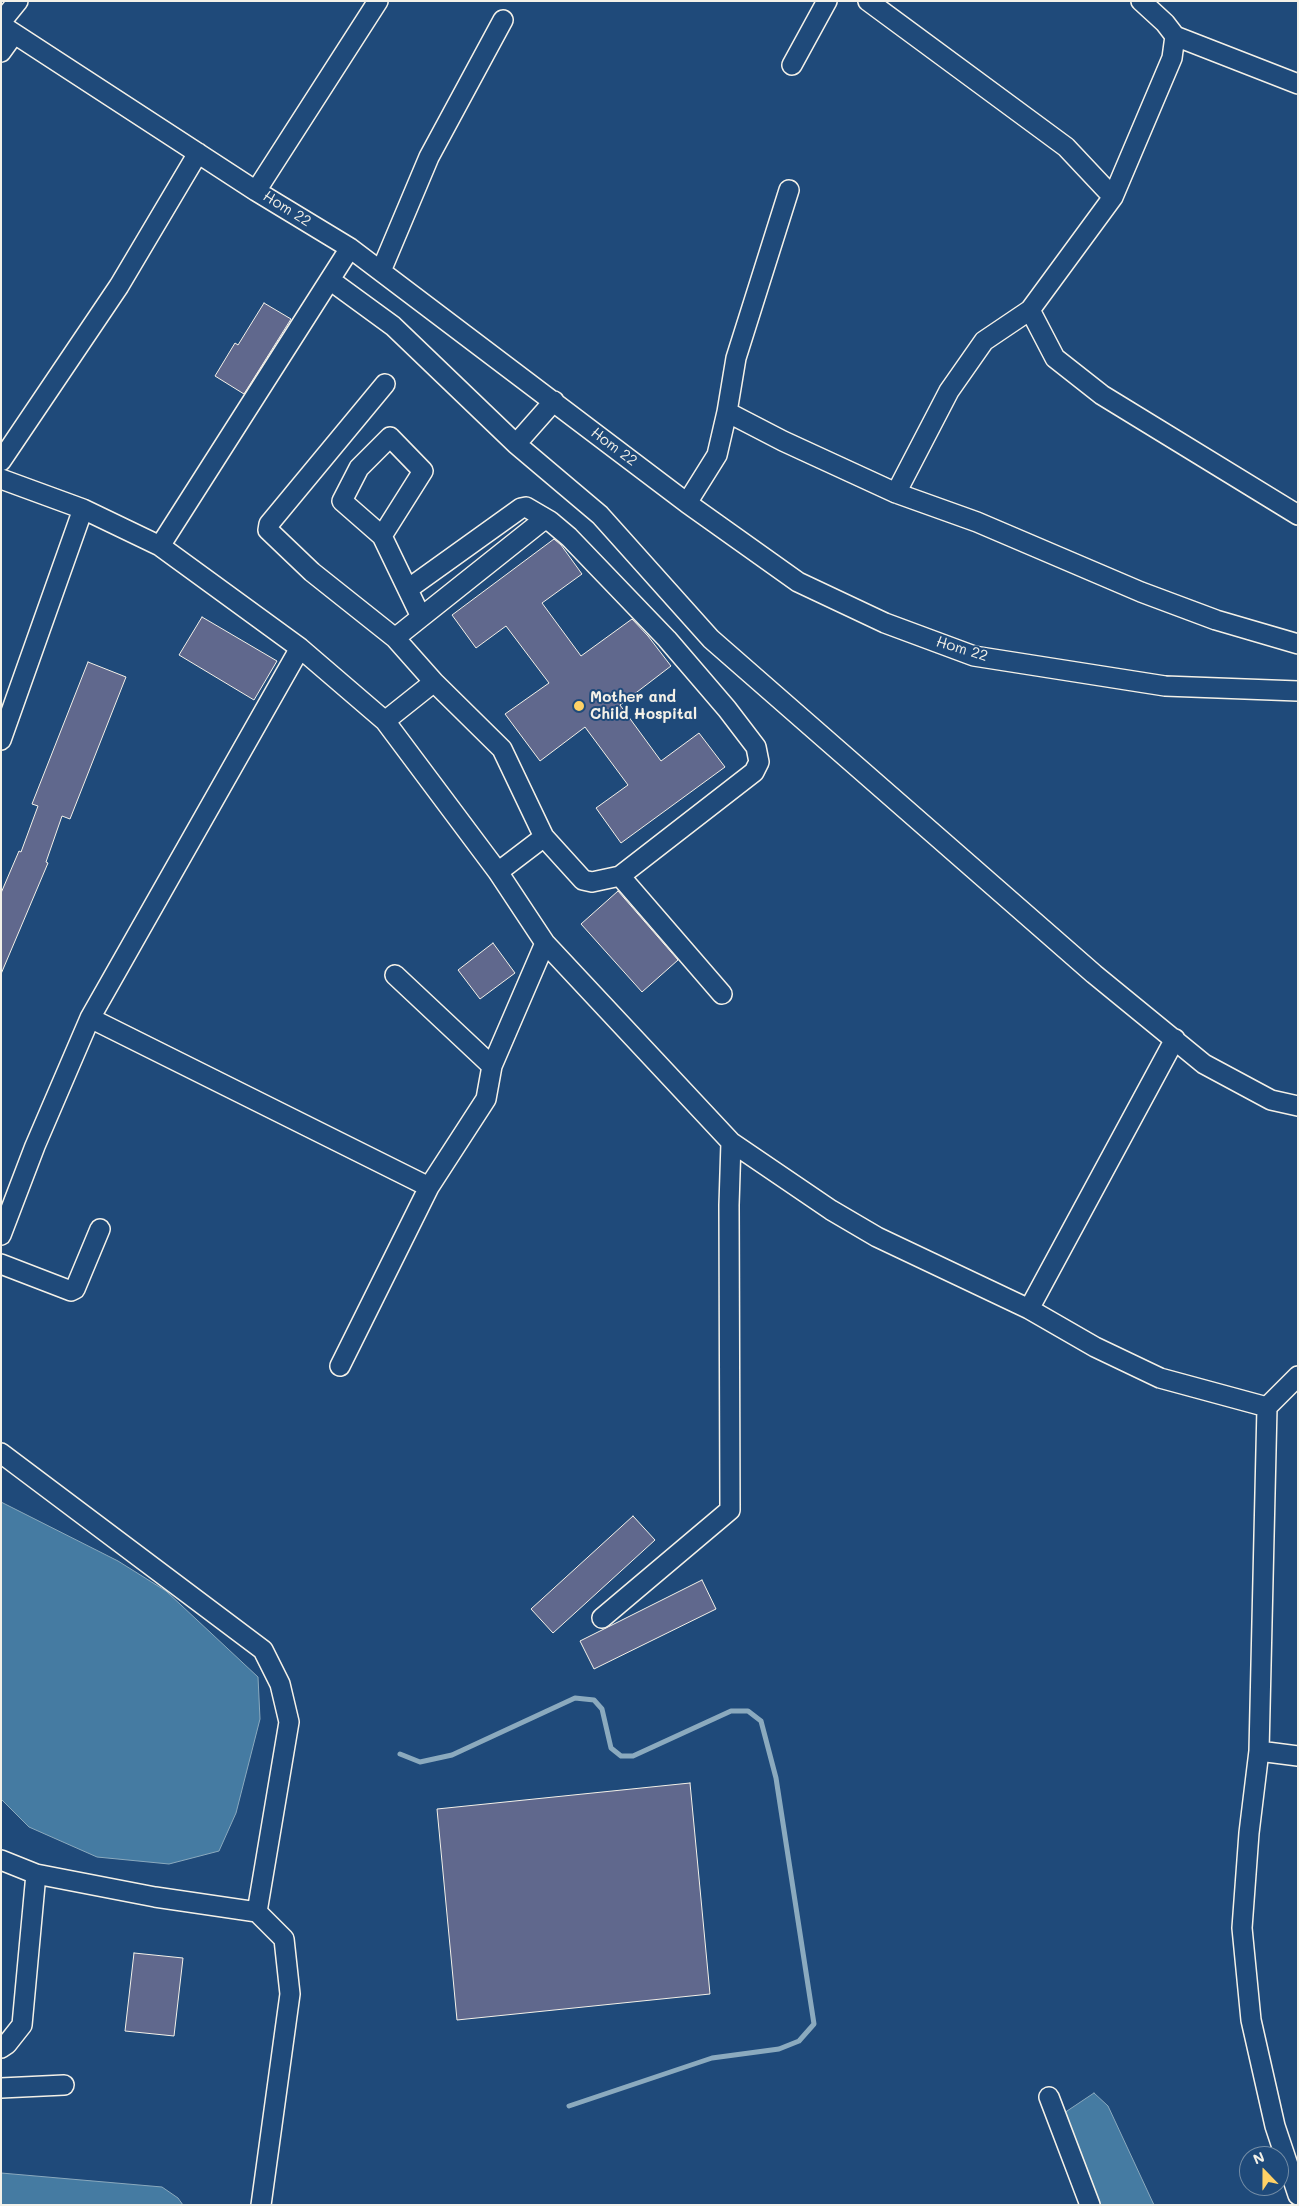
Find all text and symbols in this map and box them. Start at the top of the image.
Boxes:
street label: Hom 22 [260,187,314,231]
street label: Hom 22 [587,424,641,470]
street label: Hom 22 [934,633,990,665]
place label: Mother and Child Hospital [590,688,697,723]
marker: Mother and Child Hospital [572,699,586,713]
north arrow [1239,2146,1289,2196]
text: N [1250,2147,1267,2168]

